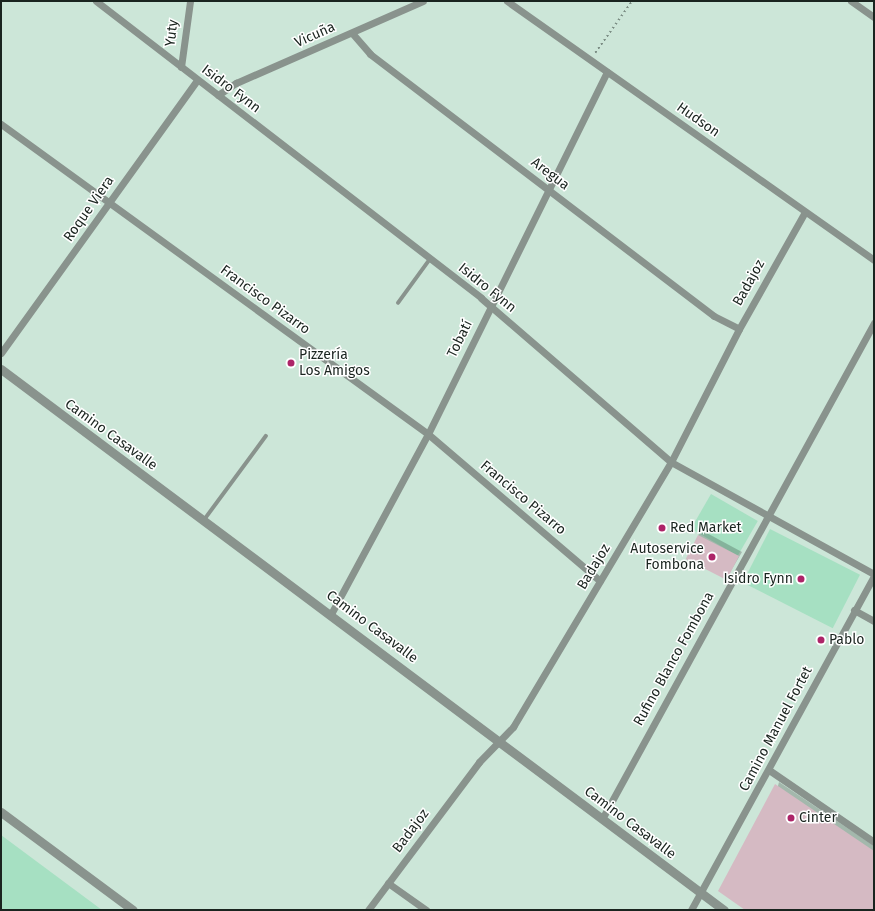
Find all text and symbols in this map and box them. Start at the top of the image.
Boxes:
street label: Yuty [162,19,182,47]
street label: Vicuña [292,19,338,51]
street label: Isidro Fynn [198,61,264,117]
street label: Hudson [673,99,723,141]
street label: Aregua [528,154,572,194]
street label: Roque Viera [60,173,118,245]
street label: Badajoz [730,257,768,309]
street label: Isidro Fynn [455,260,519,316]
street label: Francisco Pizarro [217,262,313,338]
street label: Tobatí [444,318,476,360]
place label: Pizzería Los Amigos [299,347,370,380]
marker: Pizzería Los Amigos [286,358,296,368]
street label: Camino Casavalle [61,396,161,474]
street label: Francisco Pizarro [477,457,569,539]
place label: Red Market [670,520,742,536]
marker: Red Market [657,523,667,533]
street label: Badajoz [574,541,614,593]
place label: Autoservice Fombona [630,541,704,574]
marker: Autoservice Fombona [707,552,717,562]
place label: Isidro Fynn [723,571,793,587]
marker: Isidro Fynn [796,574,806,584]
street label: Camino Casavalle [323,587,421,667]
street label: Rufino Blanco Fombona [630,589,718,729]
place label: Pablo [829,632,865,648]
marker: Pablo [816,635,826,645]
street label: Camino Manuel Fortet [736,664,816,794]
street label: Camino Casavalle [581,783,679,863]
street label: Badajoz [389,806,433,856]
place label: Cinter [799,810,837,826]
marker: Cinter [786,813,796,823]

